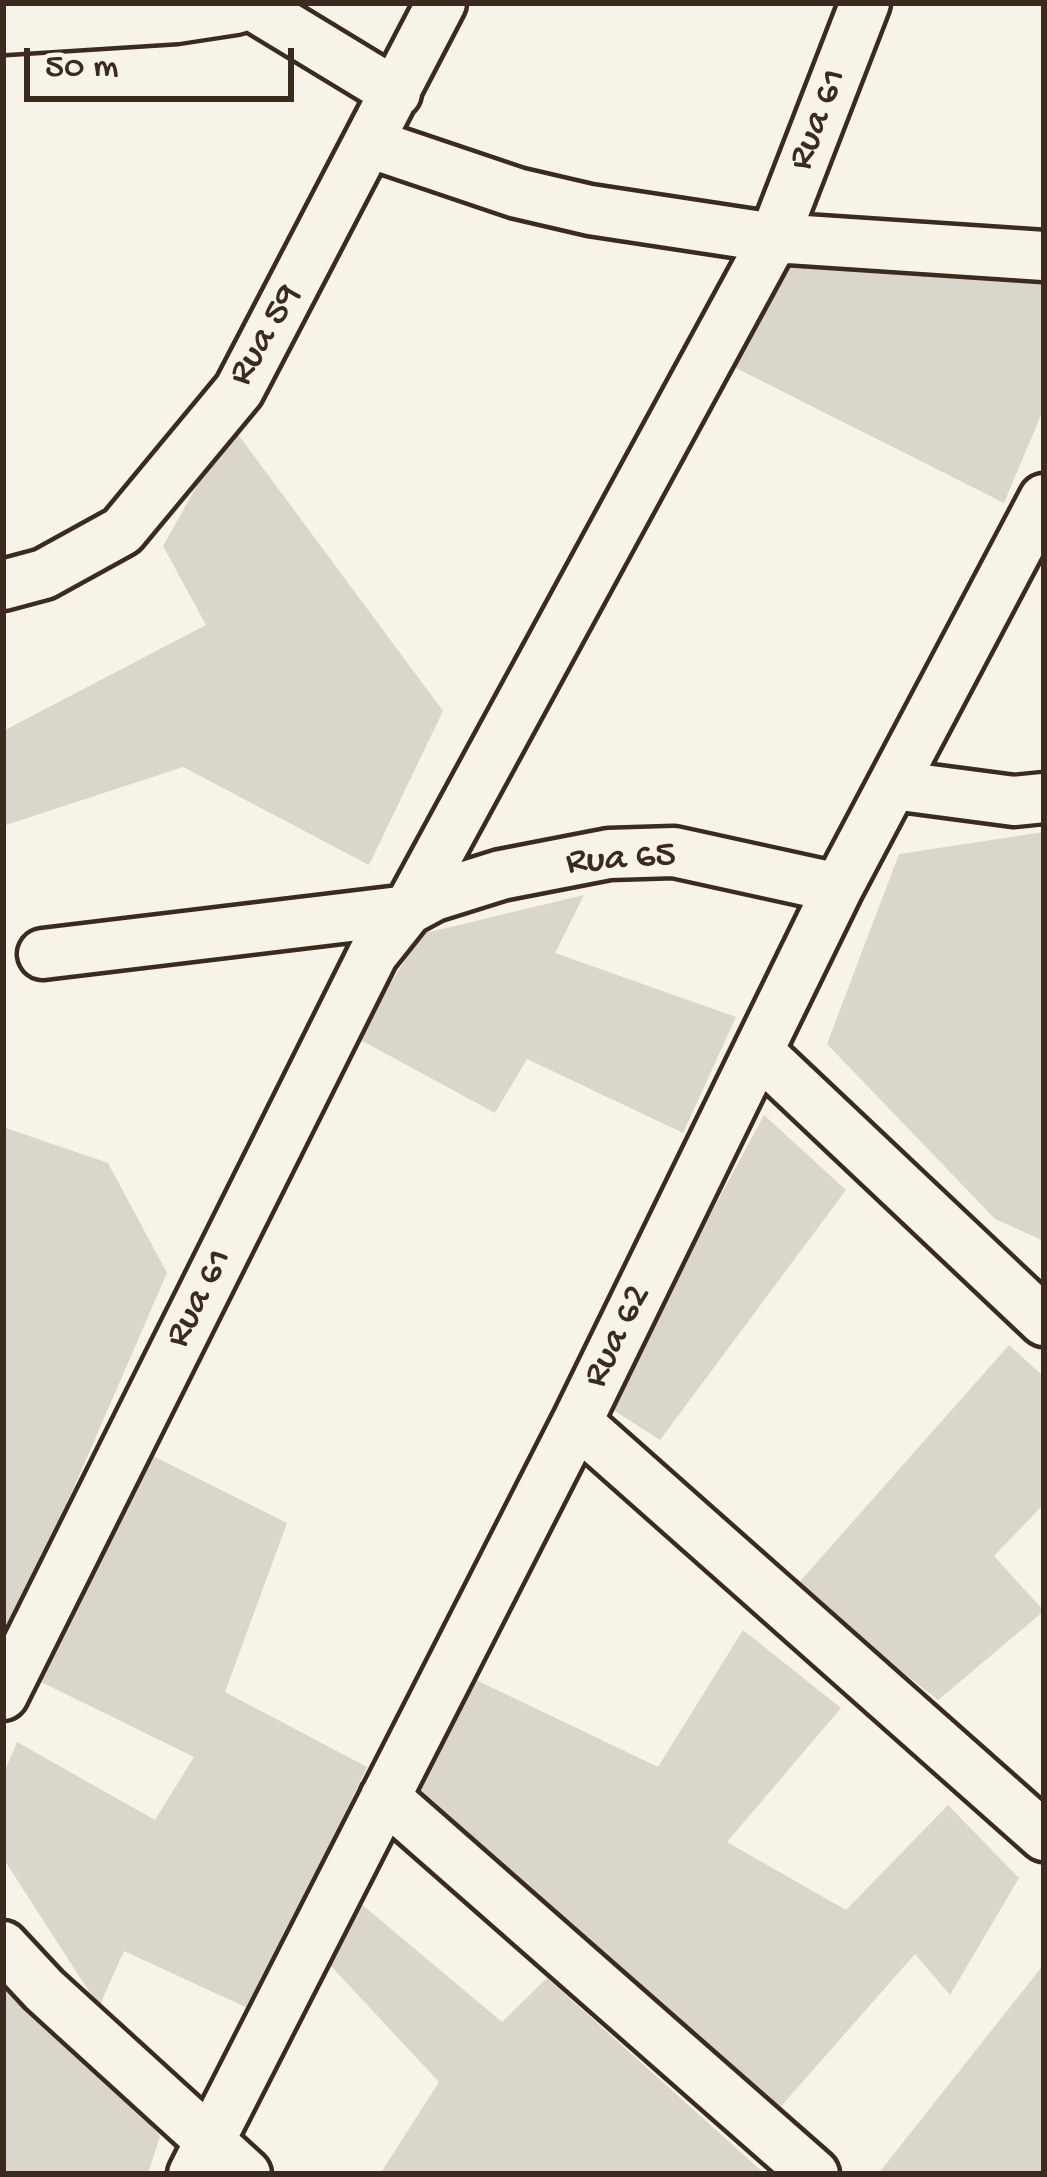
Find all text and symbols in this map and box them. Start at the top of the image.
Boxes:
scale bar [30,24,300,98]
text: 50 m [45,47,118,90]
street label: Rua 61 [779,63,861,177]
street label: Rua 59 [219,277,315,395]
street label: Rua 65 [565,834,677,888]
street label: Rua 61 [156,1242,246,1356]
street label: Rua 62 [574,1278,664,1396]

